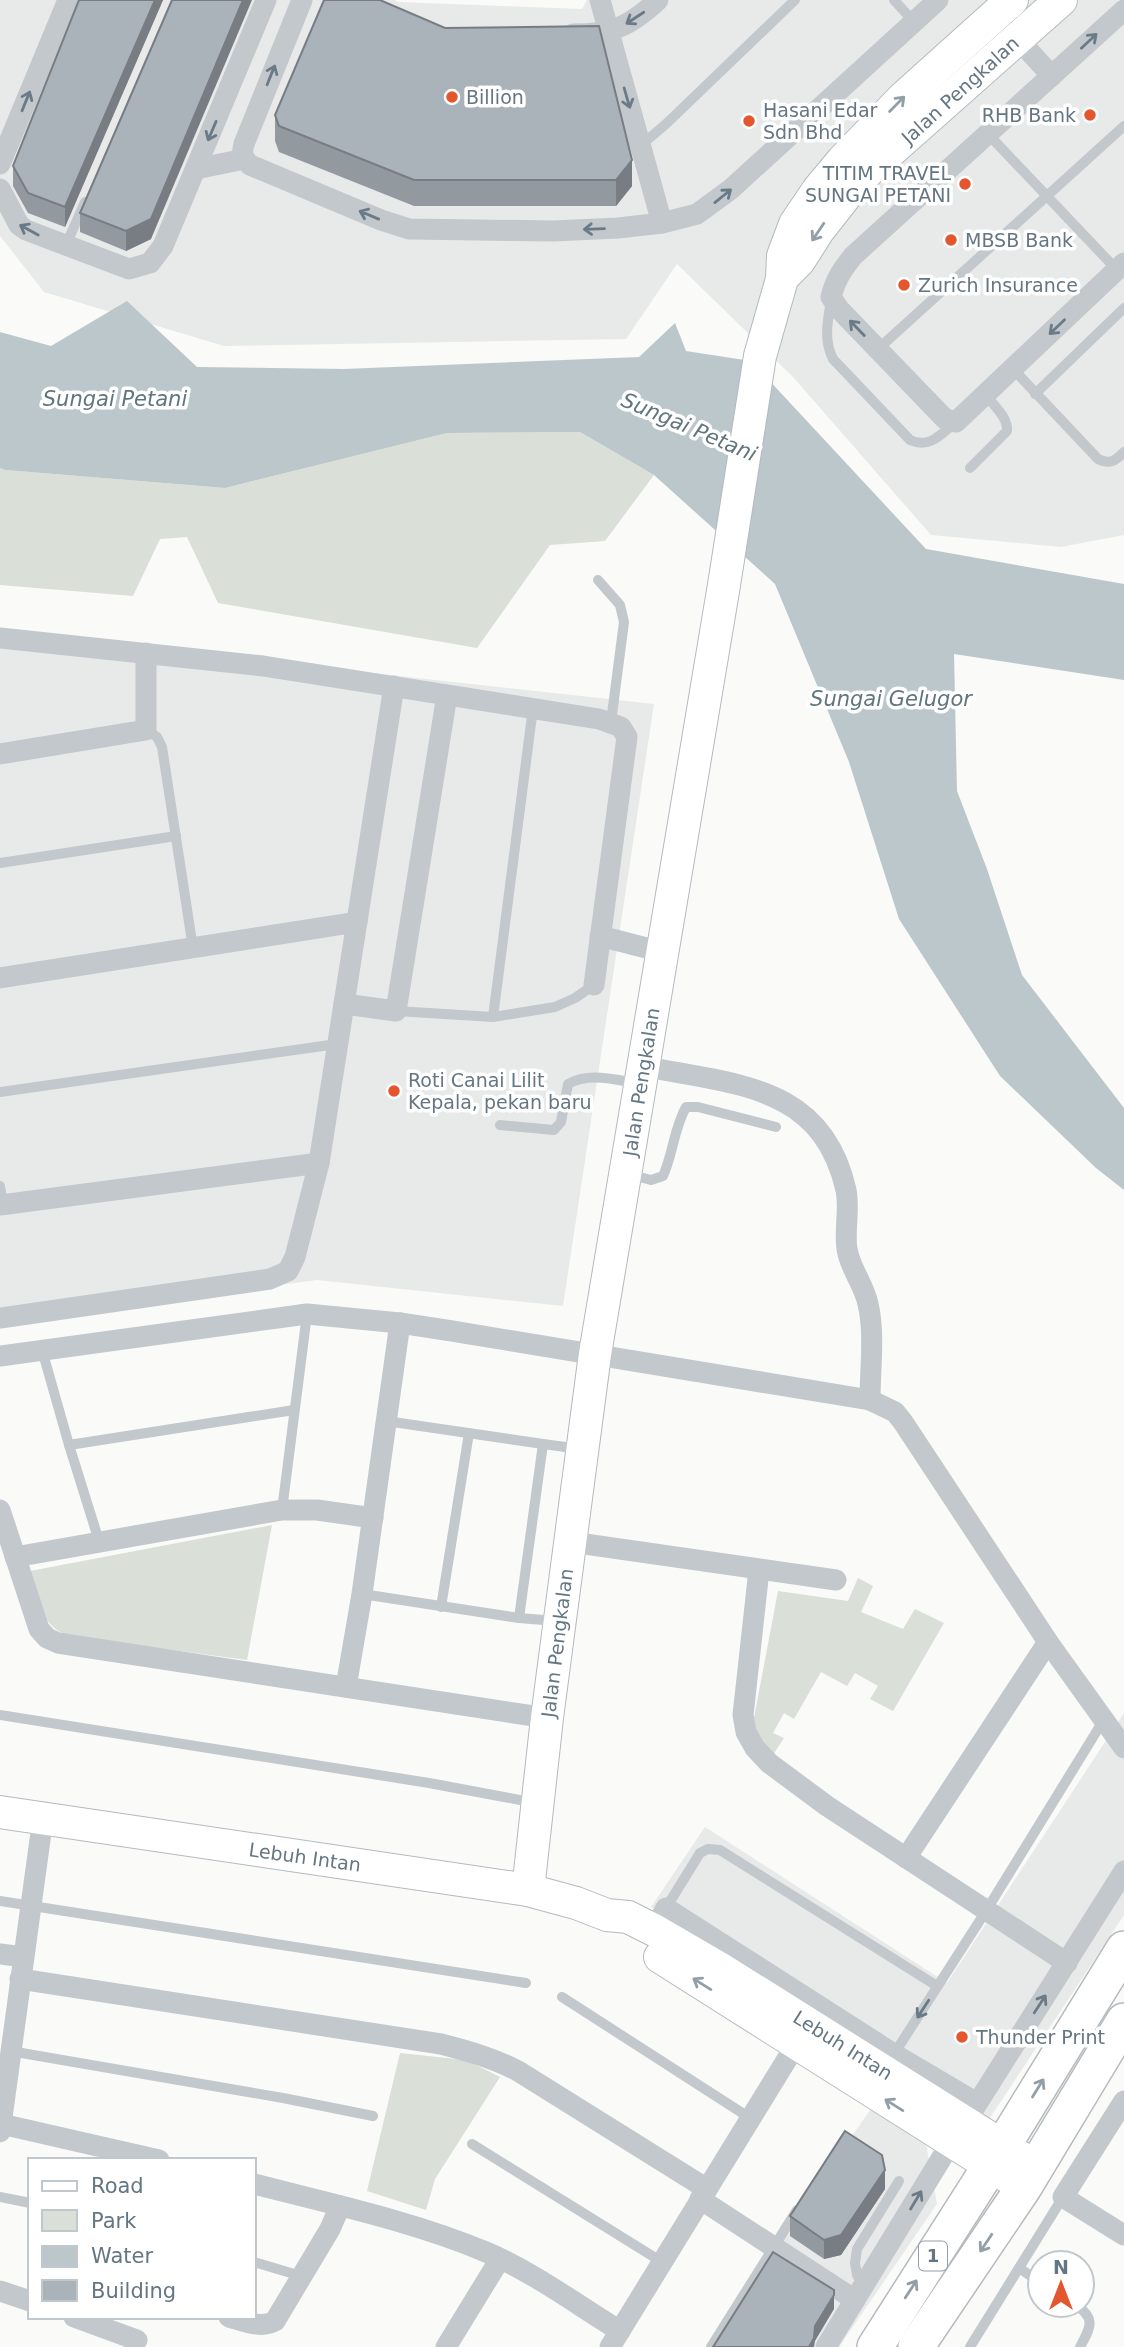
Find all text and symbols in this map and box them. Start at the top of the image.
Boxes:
one-way arrow [626,11,645,26]
street label: Jalan Pengkalan [896,32,1023,149]
one-way arrow [1080,33,1097,50]
one-way arrow [266,64,279,86]
place label: Billion [466,86,524,108]
one-way arrow [621,86,634,109]
marker: Billion [444,89,460,105]
one-way arrow [20,91,33,113]
one-way arrow [889,96,906,113]
place label: Hasani Edar Sdn Bhd [763,99,878,143]
place label: RHB Bank [982,104,1076,126]
marker: RHB Bank [1082,107,1098,123]
marker: Hasani Edar Sdn Bhd [741,113,757,129]
one-way arrow [204,119,217,141]
place label: TITIM TRAVEL SUNGAI PETANI [805,162,951,206]
marker: TITIM TRAVEL SUNGAI PETANI [957,176,973,192]
one-way arrow [713,188,731,204]
one-way arrow [359,208,380,221]
one-way arrow [811,222,825,242]
one-way arrow [19,223,39,237]
one-way arrow [583,223,606,236]
place label: MBSB Bank [965,229,1073,251]
marker: MBSB Bank [943,232,959,248]
place label: Zurich Insurance [918,274,1078,296]
marker: Zurich Insurance [896,277,912,293]
one-way arrow [1049,318,1066,335]
one-way arrow [849,320,866,337]
water label: Sungai Petani [43,387,187,411]
water label: Sungai Petani [618,388,760,466]
water label: Sungai Gelugor [810,687,973,711]
street label: Jalan Pengkalan [618,1006,664,1159]
place label: Roti Canai Lilit Kepala, pekan baru [408,1069,592,1113]
marker: Roti Canai Lilit Kepala, pekan baru [386,1083,402,1099]
street label: Jalan Pengkalan [537,1567,577,1720]
street label: Lebuh Intan [248,1838,362,1876]
one-way arrow [692,1976,712,1990]
one-way arrow [1034,1995,1048,2015]
one-way arrow [915,1999,929,2019]
street label: Lebuh Intan [789,2006,897,2084]
place label: Thunder Print [975,2026,1105,2048]
marker: Thunder Print [954,2029,970,2045]
one-way arrow [1032,2078,1046,2098]
one-way arrow [885,2097,904,2112]
legend [28,2158,256,2319]
text: Road [91,2174,144,2198]
one-way arrow [910,2190,924,2210]
text: Park [91,2209,137,2233]
one-way arrow [979,2233,993,2252]
road number: 1 [919,2242,947,2270]
text: Water [91,2244,153,2268]
north arrow [1026,2249,1096,2319]
text: N [1053,2256,1069,2278]
text: Building [91,2279,176,2303]
one-way arrow [905,2280,919,2300]

